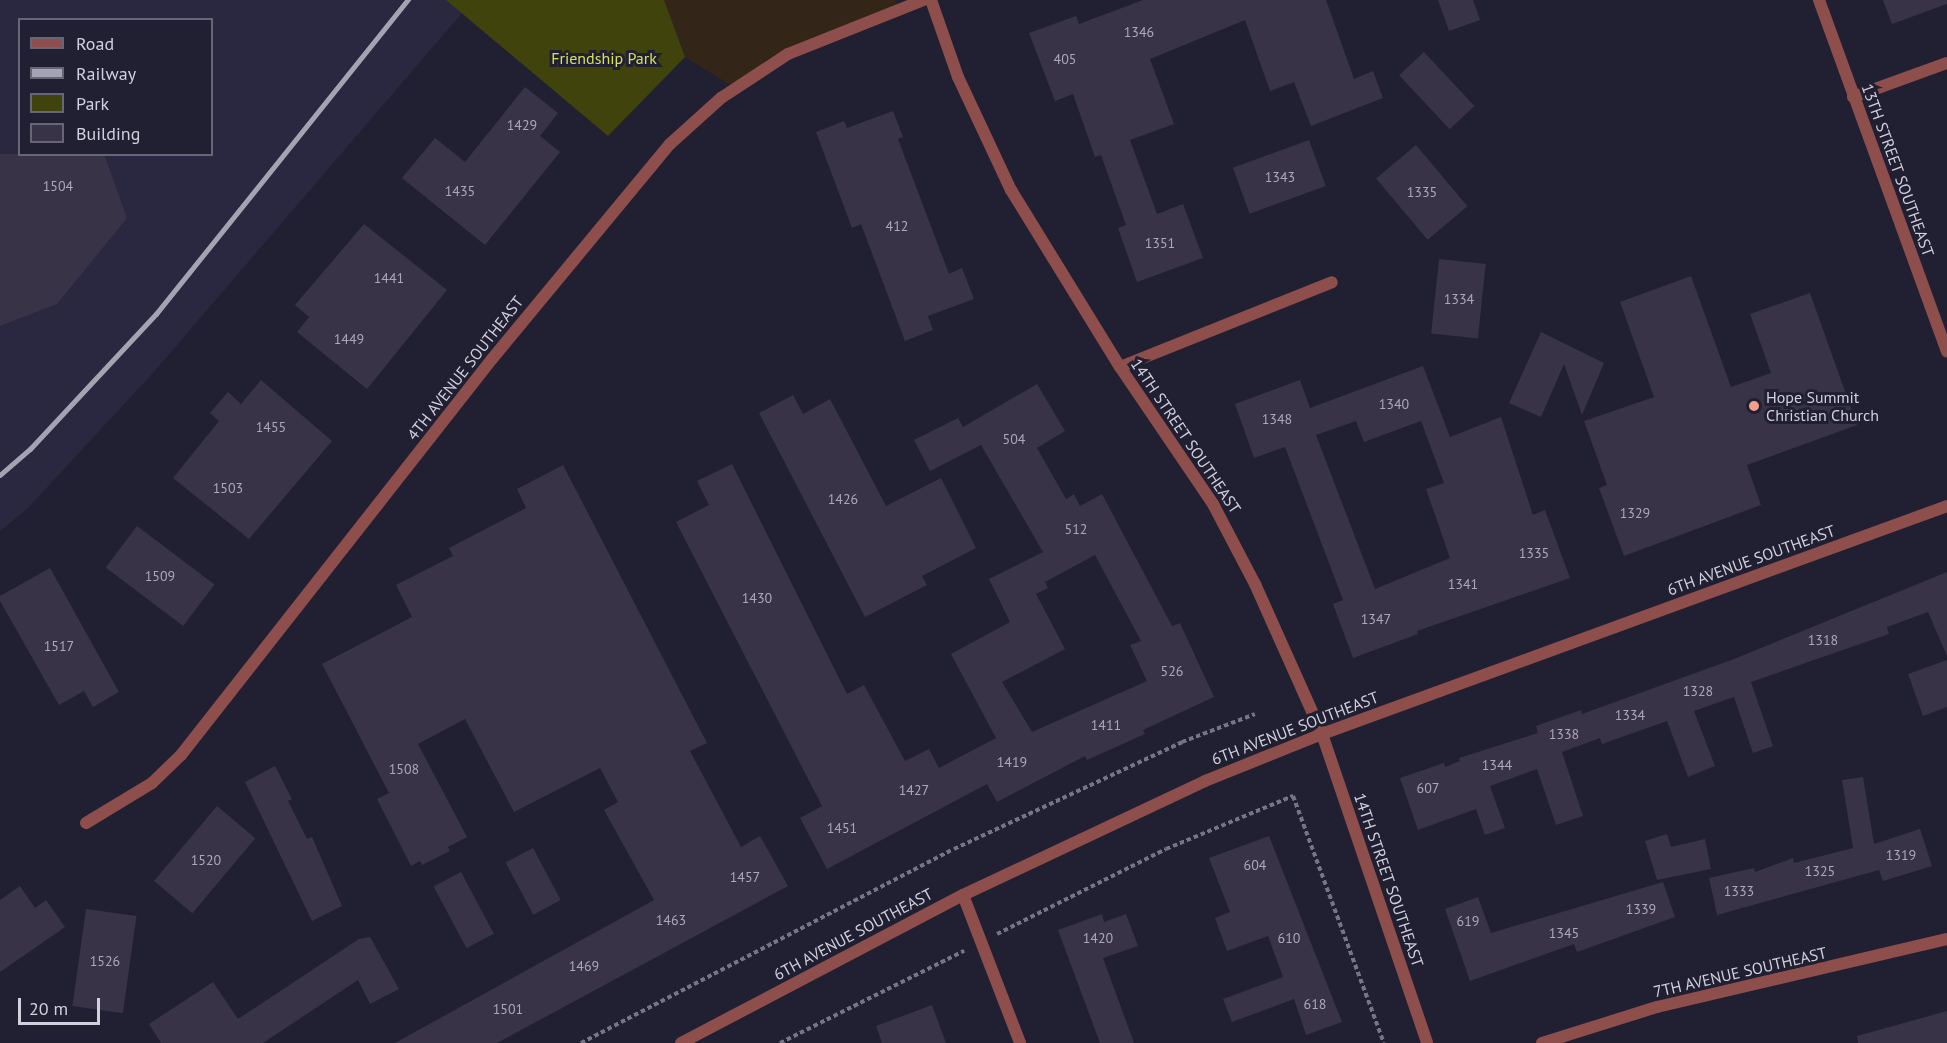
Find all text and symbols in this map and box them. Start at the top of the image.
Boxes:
legend [18,18,213,156]
house number: 1346 [1124,24,1154,40]
text: Road [76,32,114,55]
park label: Friendship Park [551,48,657,68]
house number: 405 [1054,51,1076,67]
text: Railway [76,62,136,85]
street label: 13TH STREET SOUTHEAST [1858,81,1938,259]
text: Park [76,92,109,115]
house number: 1429 [507,117,537,133]
text: Building [76,122,140,145]
house number: 1343 [1265,169,1295,185]
house number: 1504 [43,178,73,194]
house number: 1435 [445,183,475,199]
house number: 1335 [1407,184,1437,200]
house number: 412 [886,218,908,234]
house number: 1351 [1145,235,1175,251]
house number: 1441 [374,270,404,286]
house number: 1334 [1444,291,1474,307]
street label: 4TH AVENUE SOUTHEAST [403,292,527,444]
house number: 1449 [334,331,364,347]
street label: 14TH STREET SOUTHEAST [1127,355,1245,517]
place label: Hope Summit Christian Church [1766,387,1879,425]
house number: 1340 [1379,396,1409,412]
marker: Hope Summit Christian Church [1747,399,1761,413]
house number: 1348 [1262,411,1292,427]
house number: 1455 [256,419,286,435]
house number: 504 [1003,431,1025,447]
house number: 1503 [213,480,243,496]
house number: 1426 [828,491,858,507]
house number: 1329 [1620,505,1650,521]
house number: 512 [1065,521,1087,537]
street label: 6TH AVENUE SOUTHEAST [1664,521,1838,599]
house number: 1335 [1519,545,1549,561]
house number: 1509 [145,568,175,584]
house number: 1341 [1448,576,1478,592]
house number: 1430 [742,590,772,606]
house number: 1347 [1361,611,1391,627]
house number: 1318 [1808,632,1838,648]
house number: 1517 [44,638,74,654]
house number: 526 [1161,663,1183,679]
house number: 1328 [1683,683,1713,699]
street label: 6TH AVENUE SOUTHEAST [1209,687,1381,769]
house number: 1334 [1615,707,1645,723]
house number: 1411 [1091,717,1121,733]
house number: 1338 [1549,726,1579,742]
house number: 1419 [997,754,1027,770]
house number: 1344 [1482,757,1512,773]
house number: 1508 [389,761,419,777]
house number: 607 [1417,780,1439,796]
house number: 1427 [899,782,929,798]
street label: 14TH STREET SOUTHEAST [1350,790,1428,970]
house number: 1451 [827,820,857,836]
house number: 1319 [1886,847,1916,863]
house number: 1520 [191,852,221,868]
house number: 604 [1244,857,1266,873]
house number: 1325 [1805,863,1835,879]
house number: 1457 [730,869,760,885]
house number: 1333 [1724,883,1754,899]
street label: 6TH AVENUE SOUTHEAST [770,884,936,984]
house number: 1339 [1626,901,1656,917]
house number: 1463 [656,912,686,928]
house number: 619 [1457,913,1479,929]
house number: 1345 [1549,925,1579,941]
house number: 1420 [1083,930,1113,946]
house number: 610 [1278,930,1300,946]
street label: 7TH AVENUE SOUTHEAST [1651,943,1829,1001]
house number: 1526 [90,953,120,969]
house number: 1469 [569,958,599,974]
scale bar [21,986,104,1024]
house number: 618 [1304,996,1326,1012]
text: 20 m [29,997,68,1020]
house number: 1501 [493,1001,523,1017]

